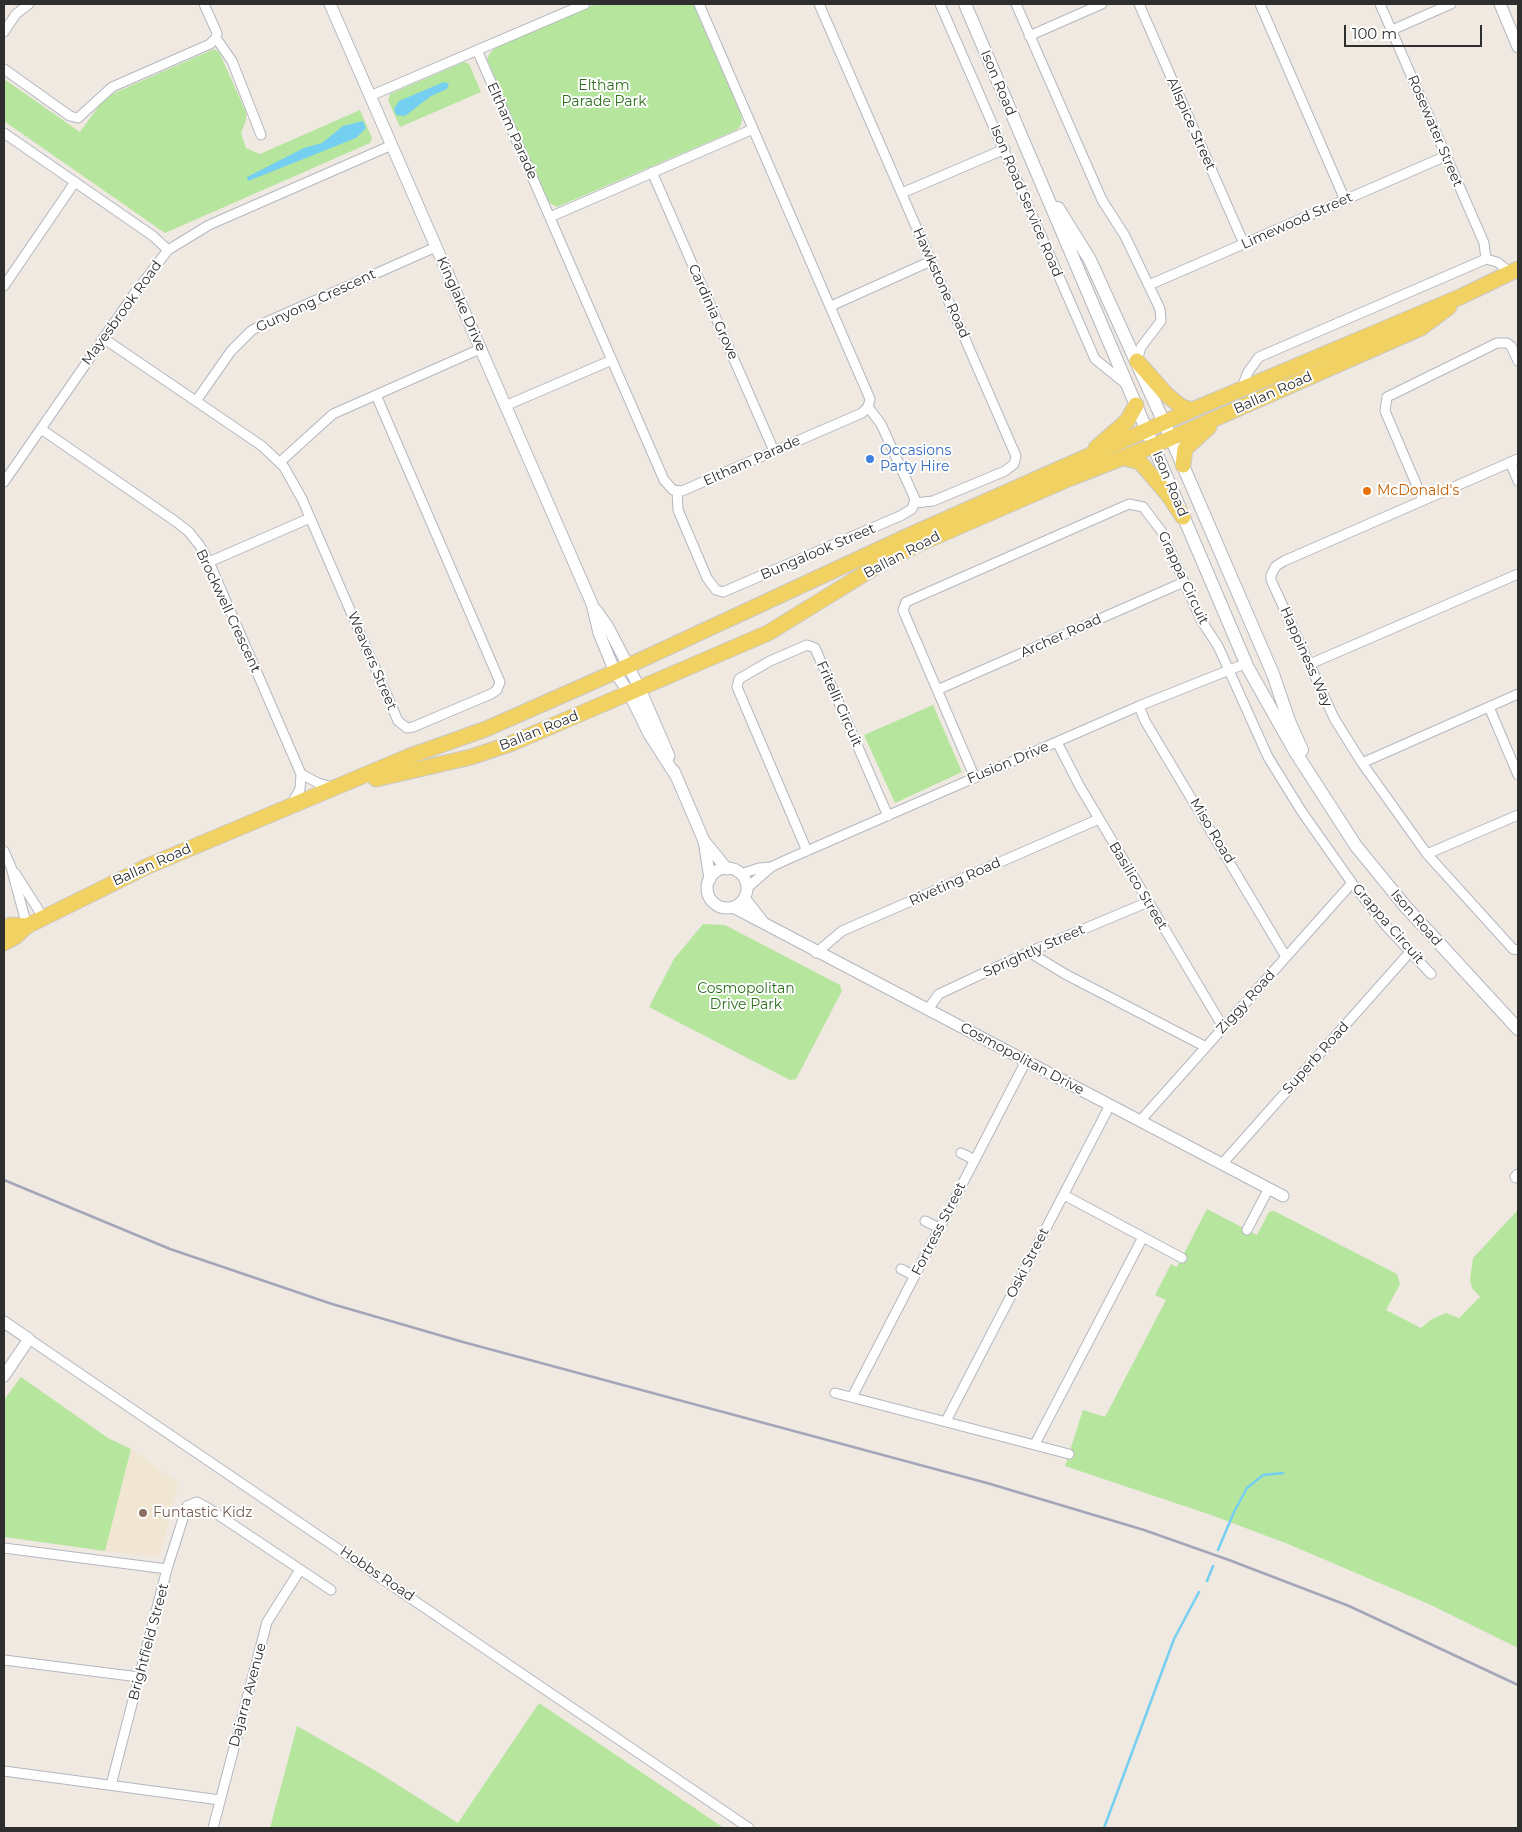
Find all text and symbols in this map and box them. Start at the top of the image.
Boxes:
scale bar [1347,15,1484,47]
text: 100 m [1352,24,1397,43]
street label: Ison Road [977,48,1019,118]
street label: Rosewater Street [1404,73,1466,189]
street label: Allspice Street [1163,75,1219,173]
park label: Eltham Parade Park [561,78,647,110]
street label: Eltham Parade [483,80,541,182]
street label: Ison Road Service Road [986,122,1066,280]
street label: Limewood Street [1239,189,1355,253]
street label: Hawkstone Road [909,225,973,341]
street label: Kinglake Drive [433,254,489,354]
street label: Mayesbrook Road [78,257,166,369]
street label: Cardinia Grove [684,262,742,362]
street label: Gunyong Crescent [253,266,379,336]
street label: Ballan Road [1231,368,1315,418]
street label: Eltham Parade [701,432,803,490]
place label: Occasions Party Hire [880,443,951,476]
street label: Ison Road [1149,449,1191,519]
marker: Occasions Party Hire [864,453,876,465]
place label: McDonald's [1377,483,1459,499]
marker: McDonald's [1361,485,1373,497]
street label: Bungalook Street [758,520,878,584]
street label: Ballan Road [861,528,943,582]
street label: Grappa Circuit [1154,529,1212,627]
street label: Brockwell Crescent [192,547,264,675]
street label: Happiness Way [1276,604,1336,710]
street label: Weavers Street [344,609,400,713]
street label: Archer Road [1018,611,1104,661]
street label: Fritelli Circuit [813,658,865,750]
street label: Ballan Road [497,707,581,755]
street label: Fusion Drive [965,738,1051,788]
street label: Miso Road [1186,795,1238,867]
street label: Basilico Street [1105,839,1171,933]
street label: Ballan Road [110,840,194,890]
street label: Riveting Road [907,854,1003,910]
street label: Grappa Circuit [1349,880,1427,968]
street label: Ison Road [1387,886,1445,950]
street label: Sprightly Street [981,921,1087,981]
street label: Ziggy Road [1213,967,1279,1037]
park label: Cosmopolitan Drive Park [697,981,795,1014]
street label: Superb Road [1279,1018,1353,1098]
street label: Cosmopolitan Drive [957,1019,1087,1099]
street label: Fortress Street [908,1180,970,1278]
street label: Oski Street [1003,1225,1053,1301]
place label: Funtastic Kidz [153,1505,252,1521]
marker: Funtastic Kidz [137,1507,149,1519]
street label: Hobbs Road [337,1543,417,1605]
street label: Brightfield Street [125,1582,173,1702]
street label: Dajarra Avenue [226,1641,270,1749]

